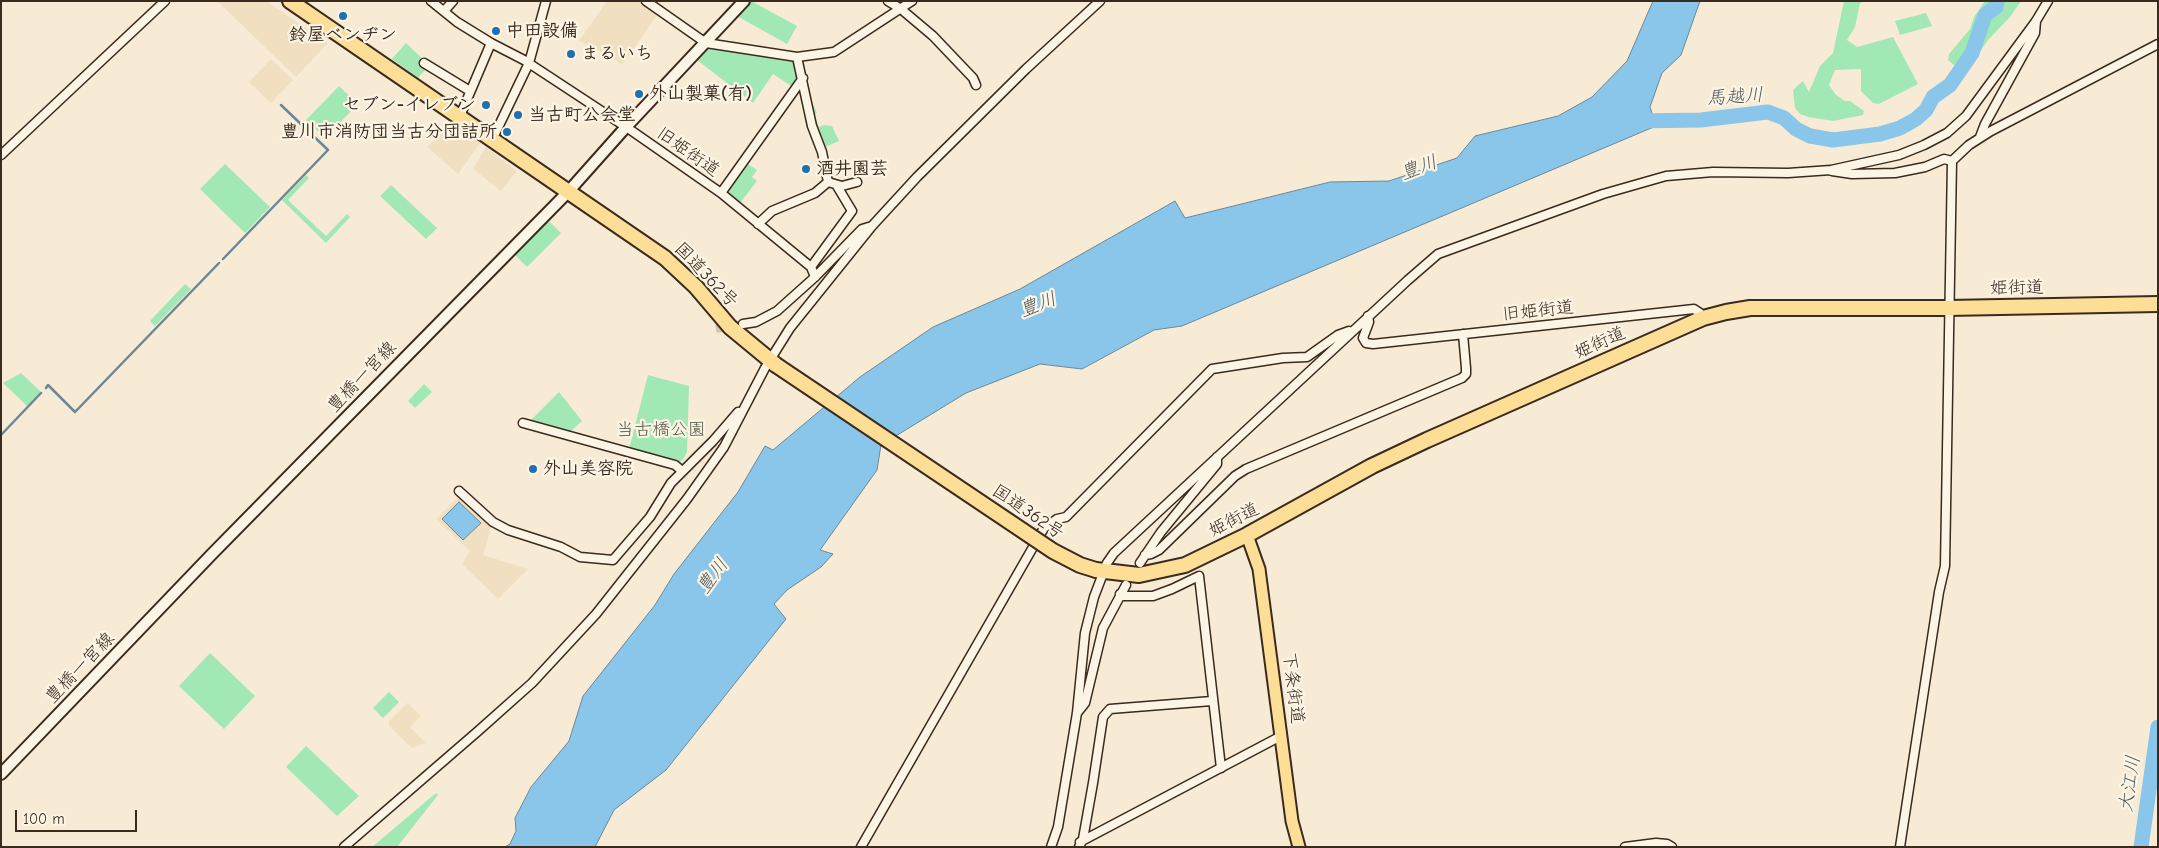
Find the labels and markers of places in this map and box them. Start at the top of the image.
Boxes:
marker: 鈴屋ベンヂン [337,10,349,22]
place label: 中田設備 [506,20,578,42]
place label: 鈴屋ベンヂン [289,24,397,46]
marker: 中田設備 [490,25,502,37]
place label: まるいち [581,43,653,65]
marker: まるいち [565,48,577,60]
place label: 外山製菓(有) [649,83,752,105]
marker: 外山製菓(有) [633,88,645,100]
place label: セブン-イレブン [343,94,476,116]
marker: セブン-イレブン [480,99,492,111]
place label: 当古町公会堂 [528,104,636,126]
marker: 当古町公会堂 [512,109,524,121]
place label: 豊川市消防団当古分団詰所 [281,121,497,143]
marker: 豊川市消防団当古分団詰所 [501,126,513,138]
place label: 酒井園芸 [816,158,888,180]
marker: 酒井園芸 [800,163,812,175]
place label: 外山美容院 [543,458,633,480]
marker: 外山美容院 [527,463,539,475]

